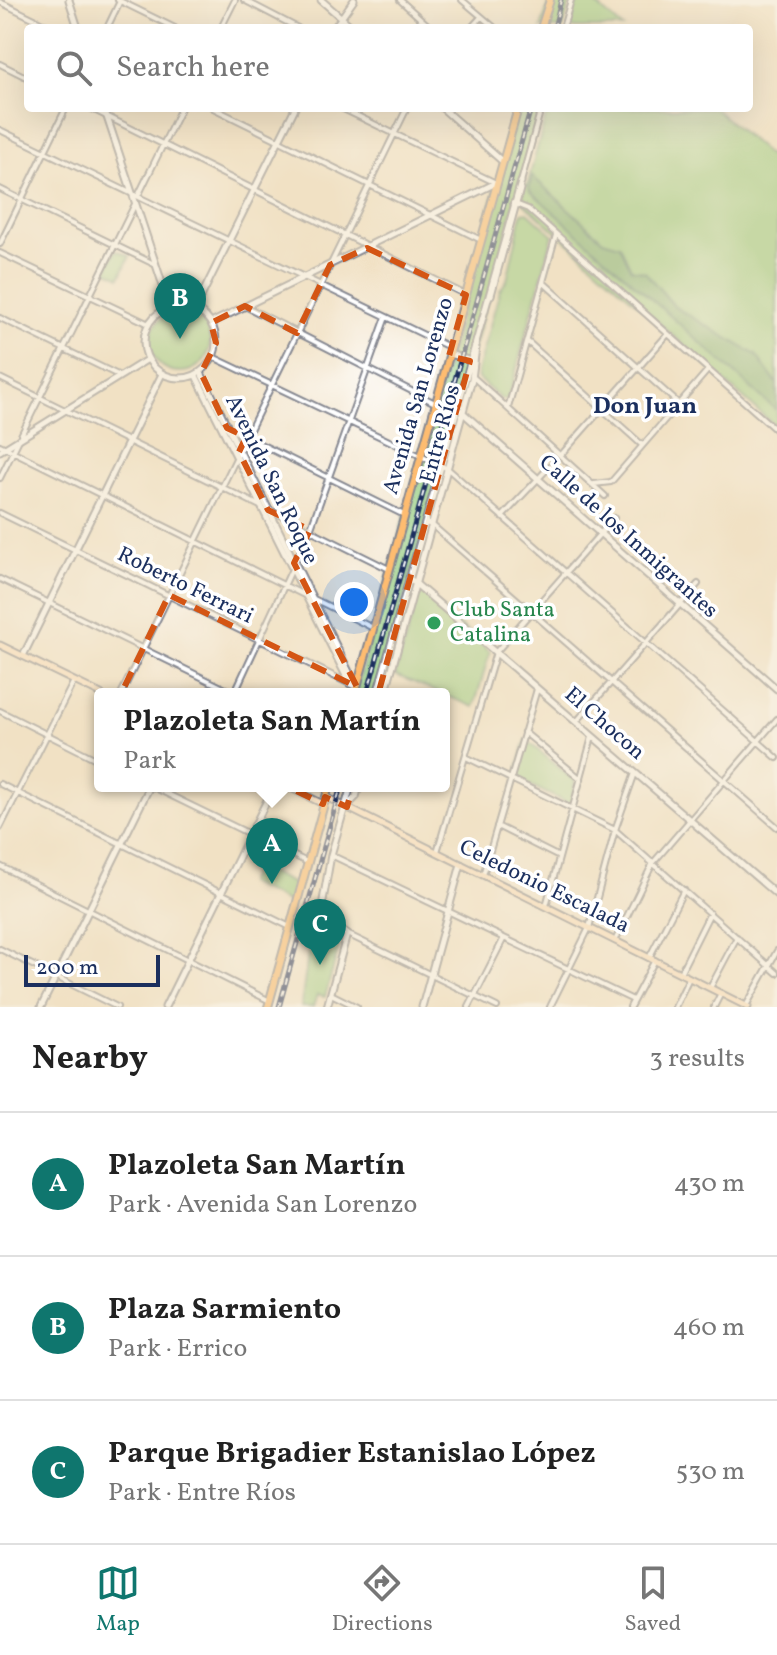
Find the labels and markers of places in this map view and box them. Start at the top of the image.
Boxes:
pin: B [154,273,206,339]
place label: Club Santa Catalina [450,595,555,651]
marker: Club Santa Catalina [425,614,443,632]
pin: A [246,818,298,884]
pin: C [294,899,346,965]

